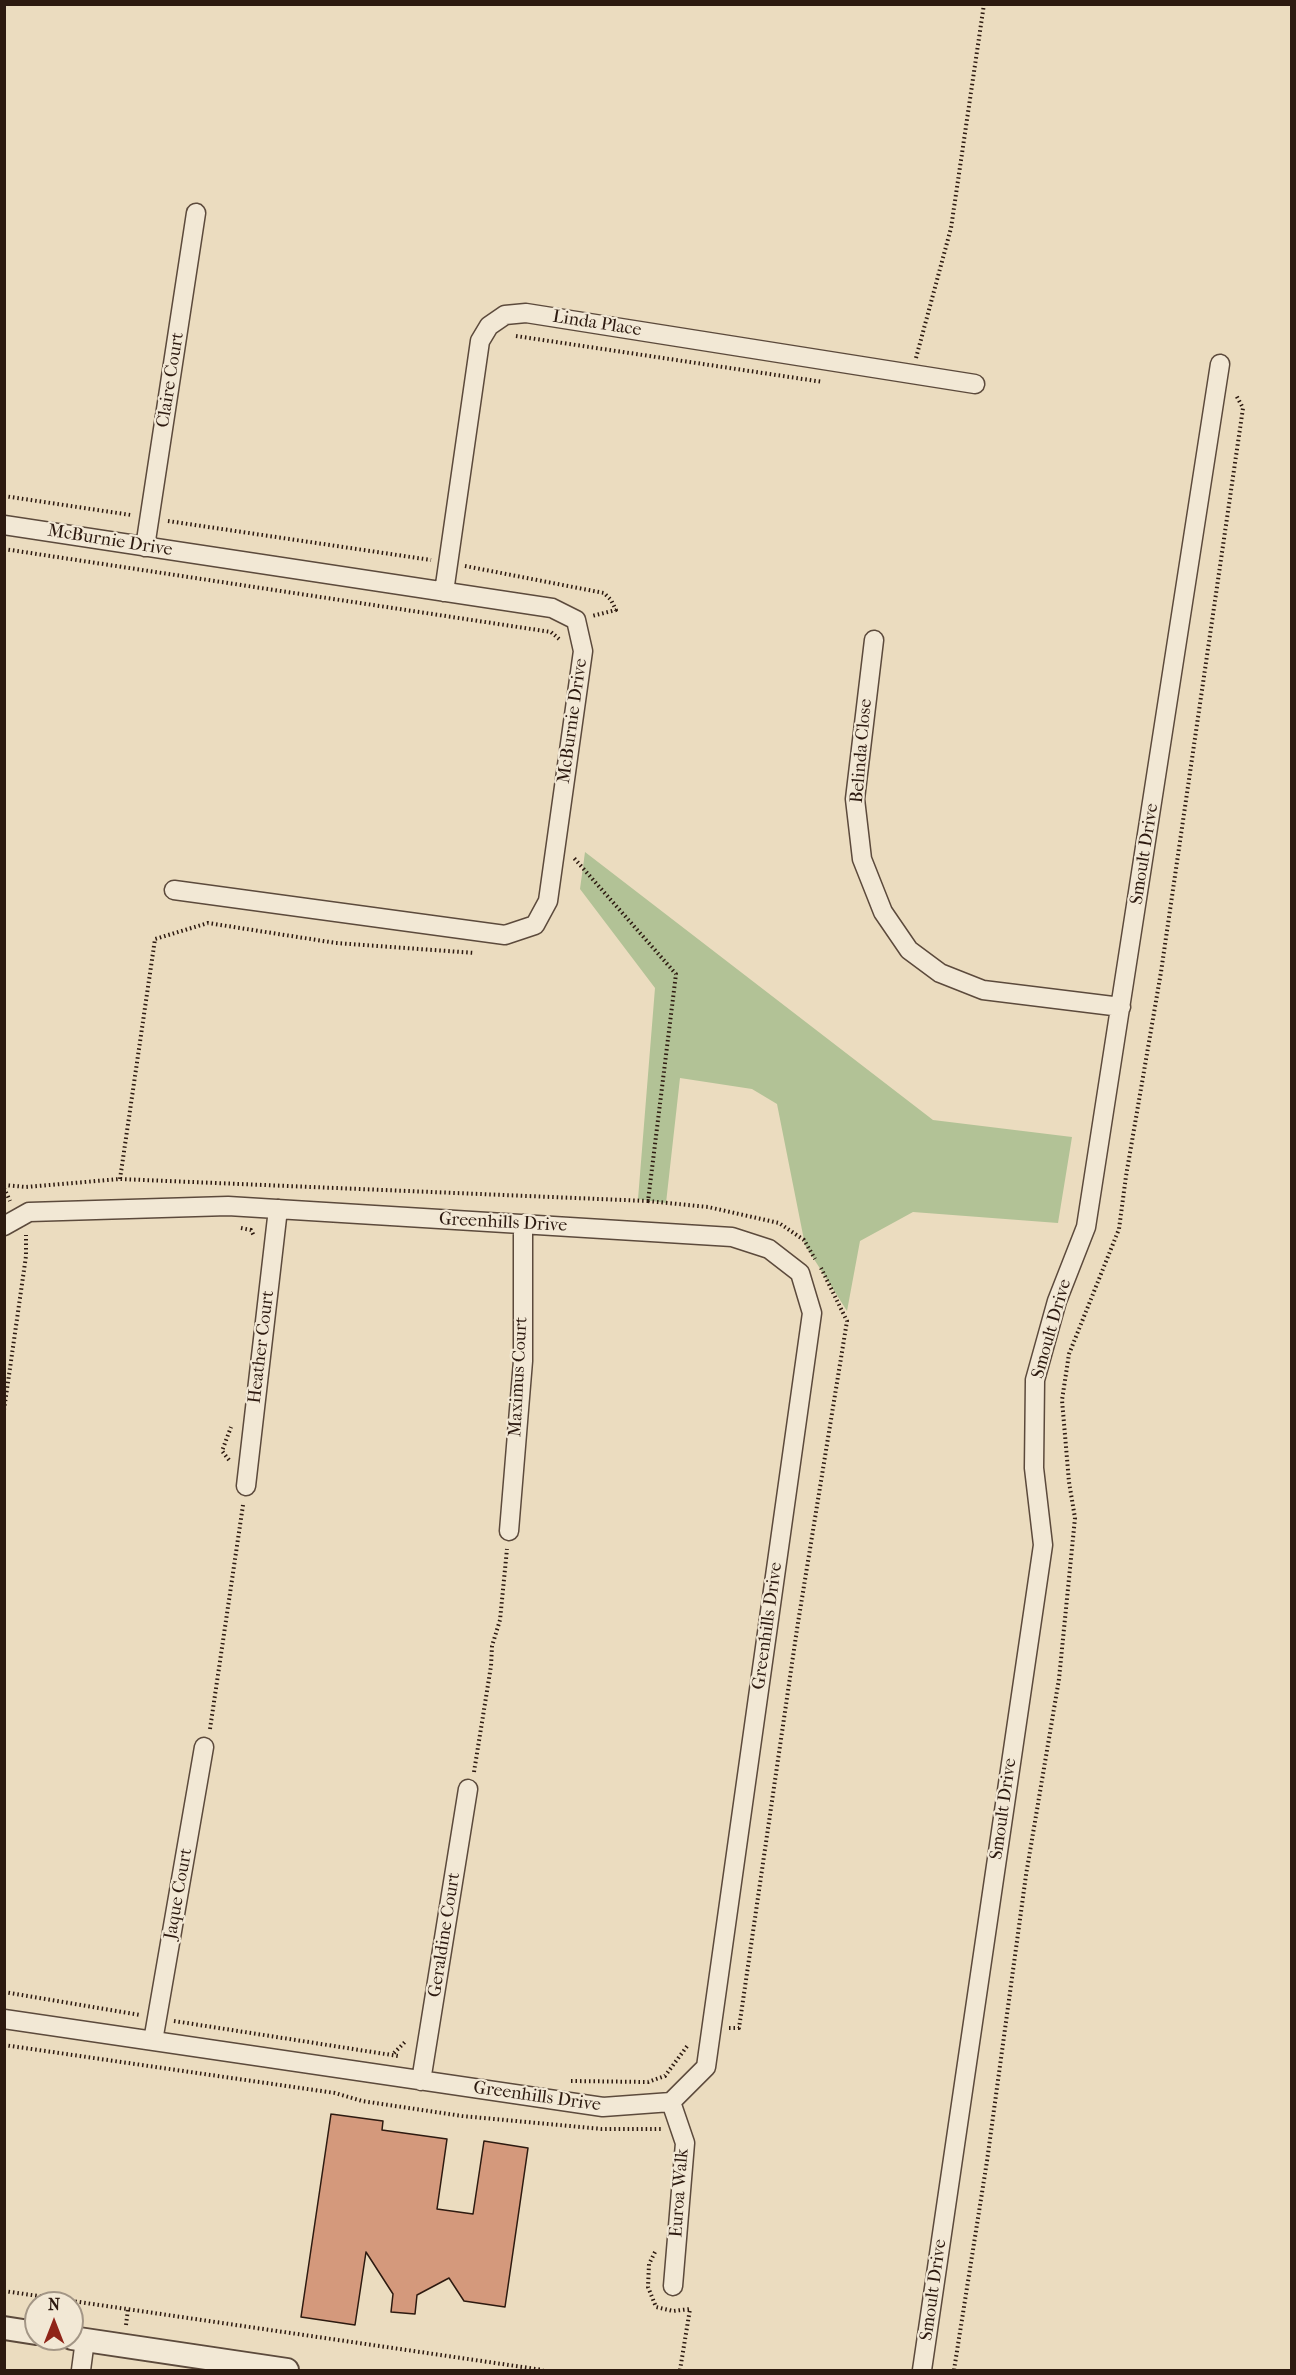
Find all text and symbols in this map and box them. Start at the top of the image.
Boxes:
street label: Linda Place [551,306,643,342]
street label: Claire Court [153,331,189,429]
street label: McBurnie Drive [46,520,174,562]
street label: McBurnie Drive [554,657,592,785]
street label: Belinda Close [847,698,877,804]
street label: Smoult Drive [1126,802,1164,906]
street label: Greenhills Drive [438,1209,568,1237]
street label: Smoult Drive [1027,1277,1077,1381]
street label: Heather Court [244,1289,280,1405]
street label: Maximus Court [505,1316,533,1438]
street label: Greenhills Drive [748,1561,788,1691]
street label: Smoult Drive [986,1757,1022,1861]
street label: Jaque Court [160,1847,198,1941]
street label: Geraldine Court [424,1871,466,1999]
street label: Greenhills Drive [472,2077,602,2117]
street label: Euroa Walk [666,2148,694,2238]
street label: Smoult Drive [916,2238,952,2342]
north arrow [24,2291,84,2351]
text: N [48,2295,60,2314]

